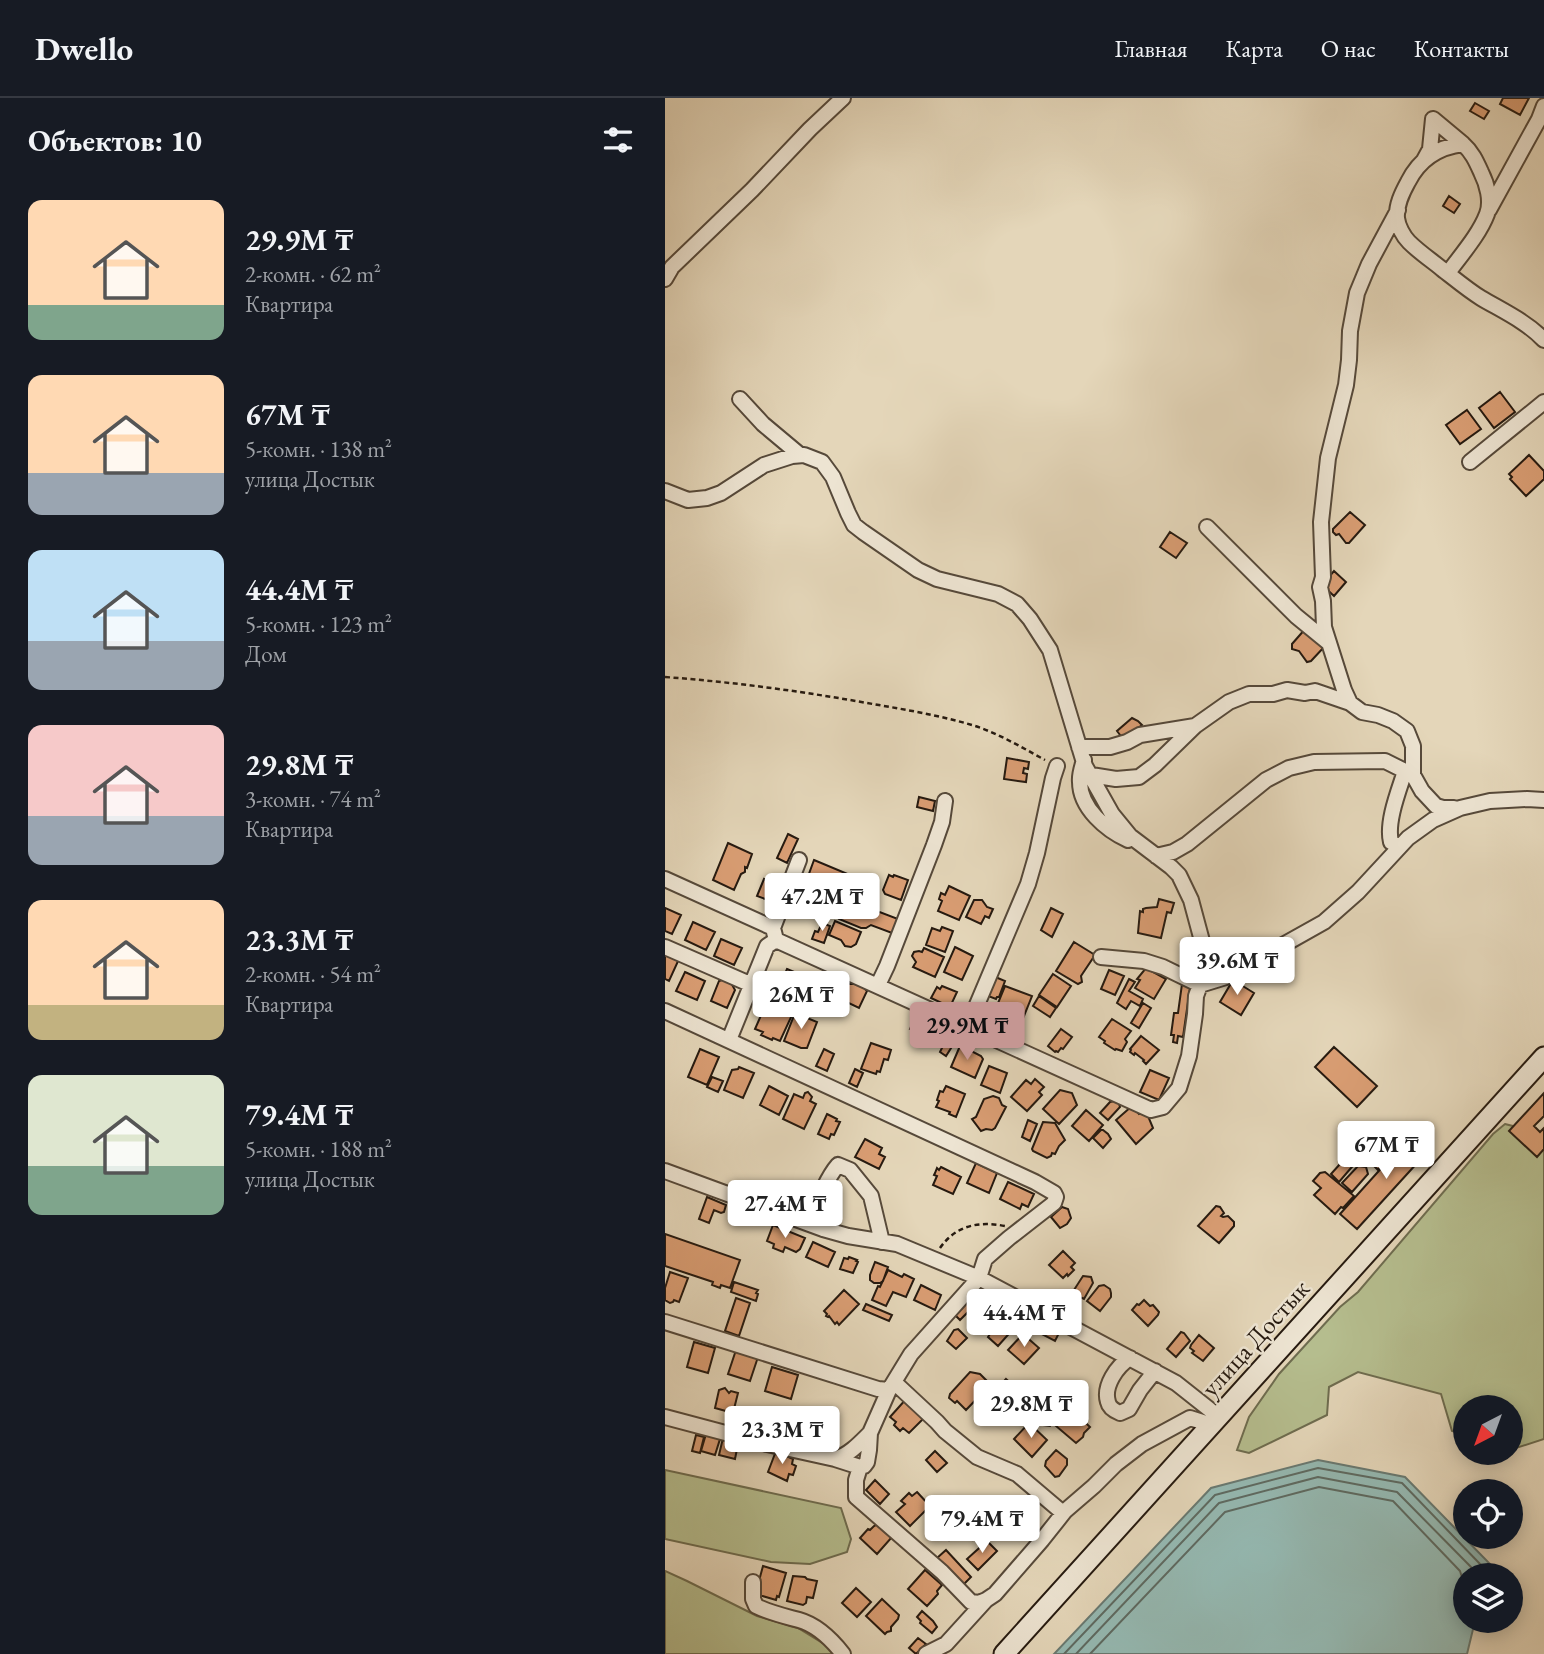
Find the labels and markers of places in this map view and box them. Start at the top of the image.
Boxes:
pin: 47.2M ₸ [757,874,887,933]
pin: 39.6M ₸ [1172,937,1302,997]
pin: 26M ₸ [752,972,850,1031]
pin: 29.9M ₸ [902,1002,1032,1062]
pin: 67M ₸ [1337,1122,1435,1181]
pin: 27.4M ₸ [720,1180,850,1240]
pin: 44.4M ₸ [959,1290,1089,1349]
pin: 29.8M ₸ [966,1380,1096,1440]
pin: 23.3M ₸ [717,1406,847,1466]
pin: 79.4M ₸ [917,1496,1047,1555]

